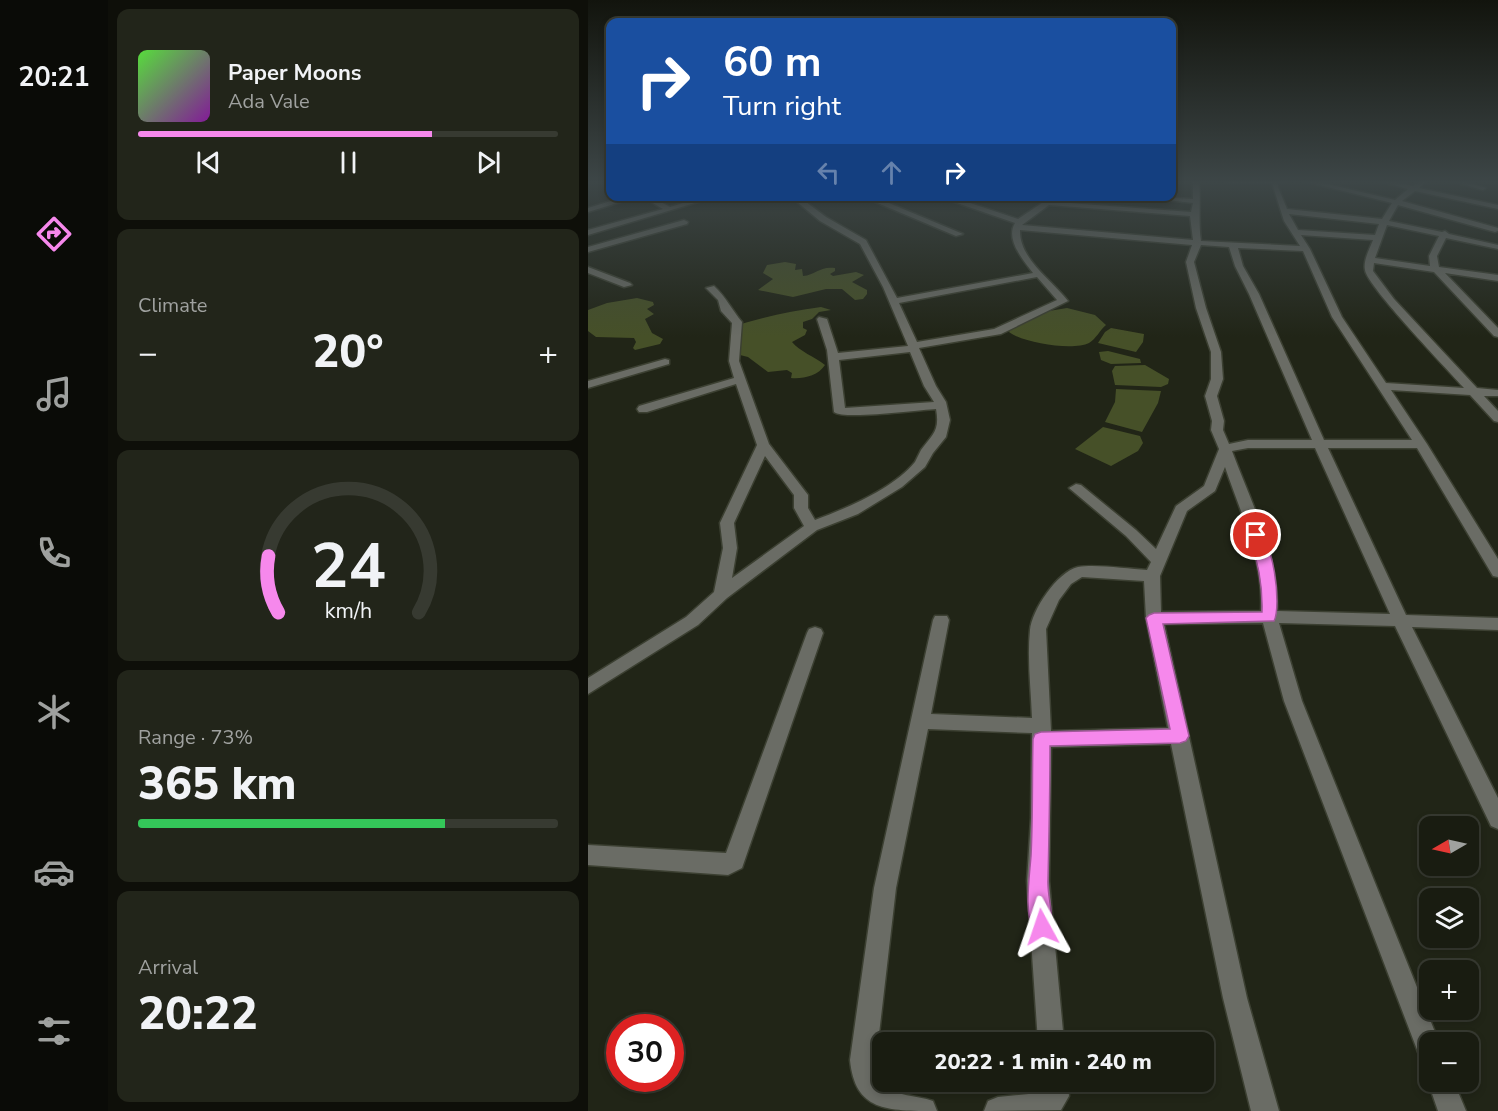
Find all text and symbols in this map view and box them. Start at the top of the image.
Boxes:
text: 60 m [723,34,822,91]
icon: right [624,42,702,120]
text: Paper Moons [228,58,362,88]
text: 20:21 [18,59,90,96]
text: Ada Vale [228,88,310,115]
text: Turn right [723,88,841,125]
icon: previous [192,146,225,179]
icon: pause [332,146,365,179]
icon: next [472,146,505,179]
icon: left [812,156,845,189]
icon: ahead [875,156,908,189]
icon: right [938,156,971,189]
icon: directions [33,213,75,255]
text: Climate [138,292,207,319]
text: 20° [312,322,384,383]
text: − [138,331,158,376]
text: + [538,331,558,376]
icon: music [33,373,75,415]
pin [1230,509,1281,560]
icon: arrive [1239,518,1272,551]
text: 24 [311,524,385,609]
icon: phone [33,532,75,574]
text: km/h [324,596,372,626]
icon: climate [33,691,75,733]
text: Range · 73% [138,724,253,751]
text: 365 km [138,754,297,815]
north arrow [1419,816,1479,876]
map controls [1419,816,1479,1092]
icon: car [33,851,75,893]
button: layers [1419,888,1479,948]
position arrow [1010,895,1074,959]
text: Arrival [138,954,198,981]
button: + [1419,960,1479,1020]
text: 20:22 [138,984,258,1045]
icon: filters [33,1010,75,1052]
speed limit sign: 30 [606,1014,684,1092]
button: − [1419,1032,1479,1092]
text: 20:22 · 1 min · 240 m [934,1047,1152,1077]

